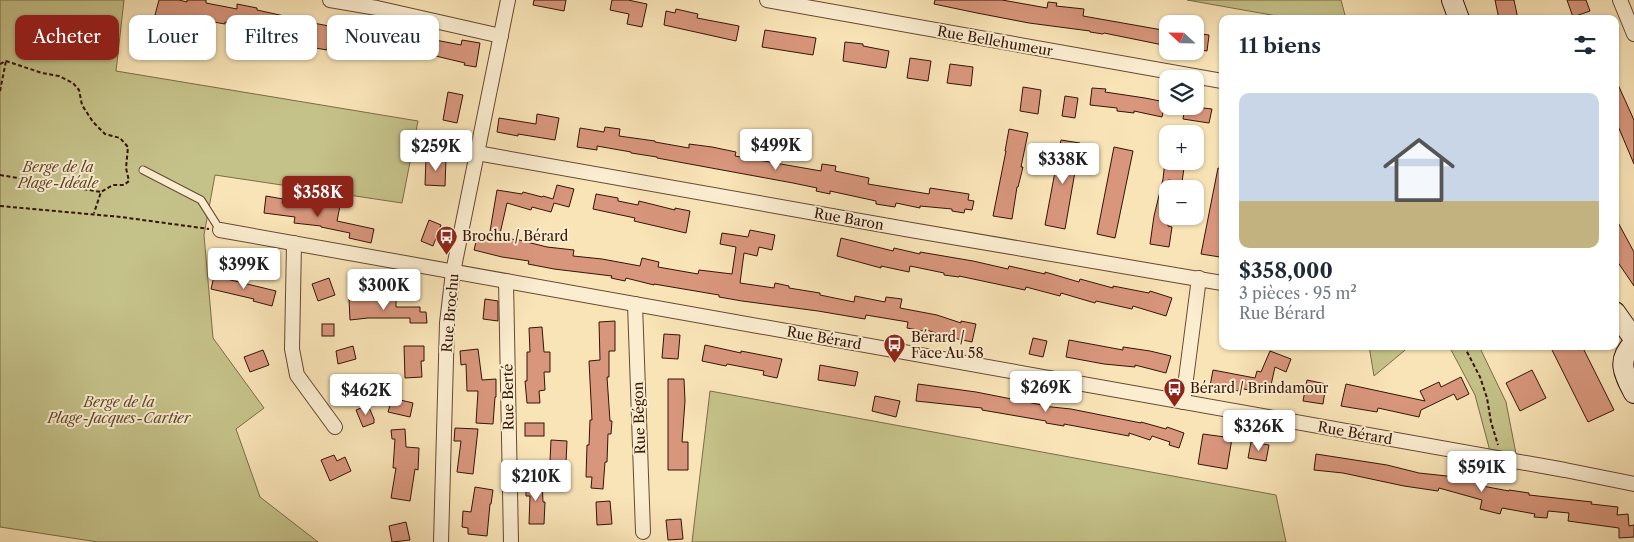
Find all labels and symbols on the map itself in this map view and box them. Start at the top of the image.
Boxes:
north arrow [1159,15,1204,60]
street label: Rue Bellehumeur [936,22,1054,60]
pin: $499K [741,128,811,171]
pin: $259K [401,130,471,172]
pin: $338K [1028,142,1098,185]
park label: Berge de la Plage-Idéale [17,158,99,192]
pin: $358K [283,176,353,218]
street label: Rue Baron [813,204,886,234]
bus stop icon: Brochu / Bérard [434,224,458,255]
place label: Brochu / Bérard [462,227,569,245]
pin: $399K [209,248,279,290]
pin: $300K [349,268,419,311]
street label: Rue Brochu [438,272,462,353]
street label: Rue Bérard [785,323,863,353]
place label: Bérard / Face Au 58 [911,328,984,362]
bus stop icon: Bérard / Face Au 58 [883,333,907,364]
street label: Rue Berté [498,363,518,431]
pin: $269K [1011,370,1081,413]
pin: $462K [331,374,401,416]
bus stop icon: Bérard / Brindamour [1162,376,1186,407]
place label: Bérard / Brindamour [1190,379,1328,397]
street label: Rue Bégon [629,381,649,455]
park label: Berge de la Plage-Jacques-Cartier [47,393,192,427]
pin: $326K [1224,410,1294,452]
street label: Rue Bérard [1316,418,1394,448]
pin: $591K [1447,450,1517,493]
pin: $210K [501,460,571,502]

